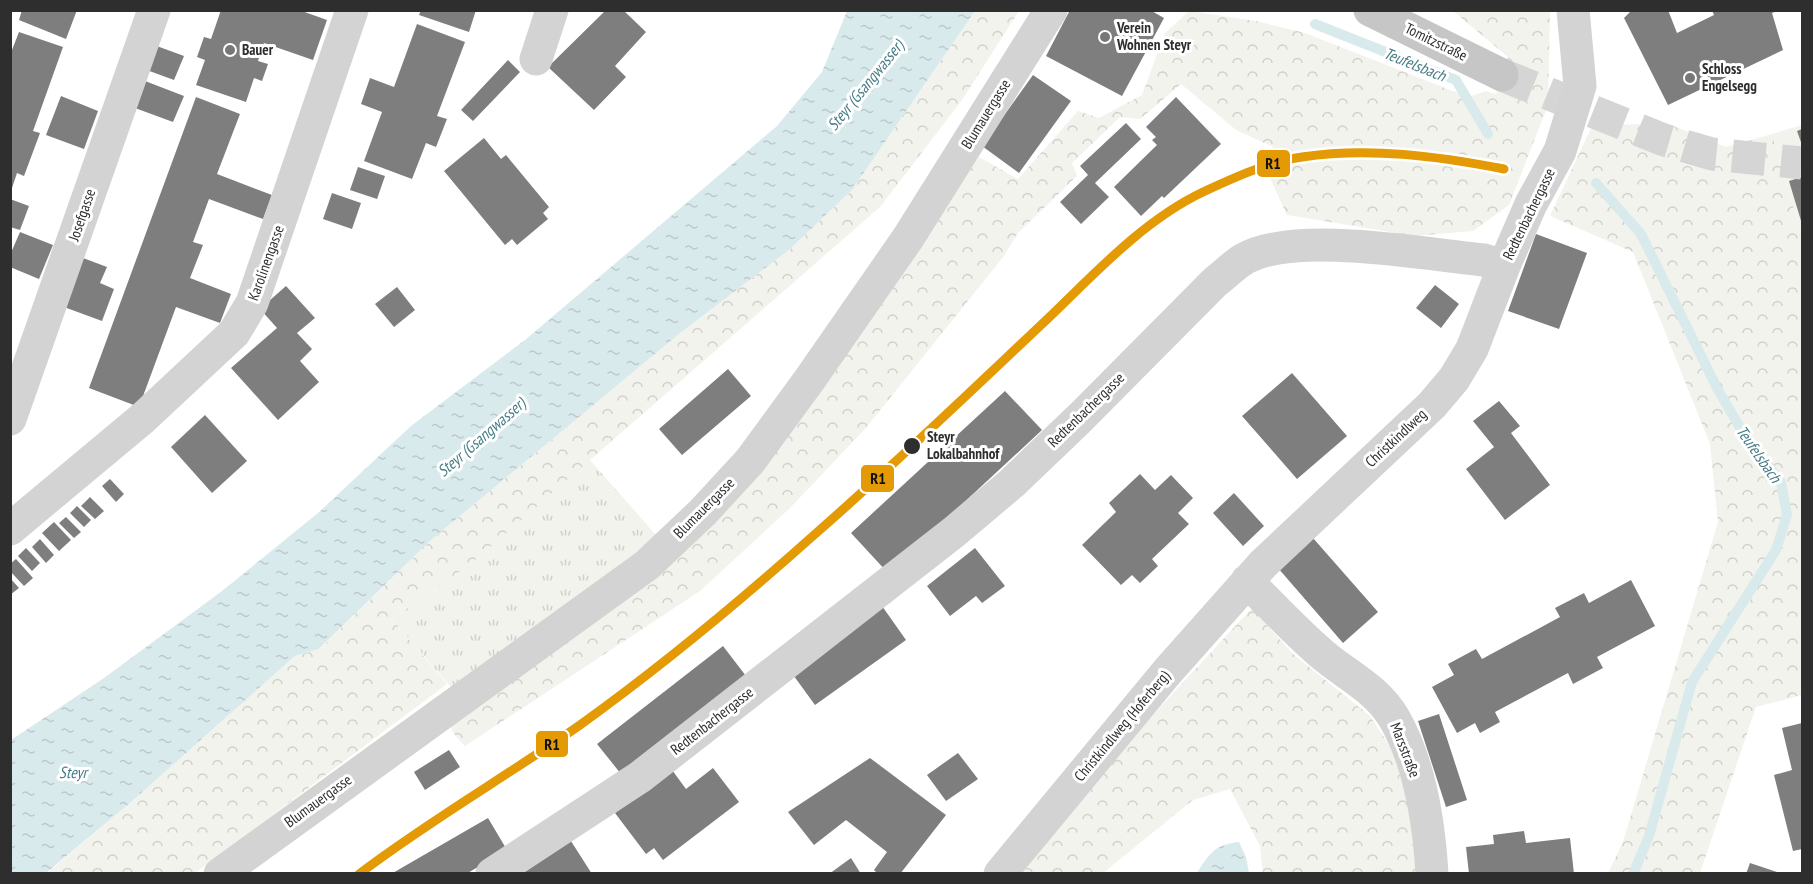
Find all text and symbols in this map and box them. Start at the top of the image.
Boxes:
place label: Verein Wohnen Steyr [1116,18,1192,54]
street label: Tomitzstraße [1402,18,1471,65]
marker: Verein Wohnen Steyr [1098,30,1112,44]
water label: Steyr (Gsangwasser) [823,34,909,134]
place label: Bauer [242,40,274,59]
marker: Bauer [223,43,237,57]
water label: Teufelsbach [1381,43,1450,86]
place label: Schloss Engelsegg [1702,59,1757,95]
marker: Schloss Engelsegg [1683,71,1697,85]
street label: Blumauergasse [957,75,1014,152]
line badge: R1 [1256,149,1291,178]
text: R1 [1265,153,1281,173]
street label: Redtenbachergasse [1498,165,1559,263]
street label: Josefgasse [63,186,99,244]
street label: Karolinengasse [243,223,288,303]
street label: Redtenbachergasse [1043,368,1128,451]
water label: Steyr (Gsangwasser) [433,392,531,481]
street label: Christkindlweg [1361,404,1430,471]
water label: Teufelsbach [1732,422,1786,487]
place label: Steyr Lokalbahnhof [927,427,1000,463]
marker: Steyr Lokalbahnhof [902,436,922,456]
line badge: R1 [860,464,895,493]
text: R1 [870,468,886,488]
street label: Blumauergasse [669,473,738,542]
street label: Christkindlweg (Hoferberg) [1070,666,1174,785]
street label: Redtenbachergasse [667,682,757,759]
street label: Marsstraße [1386,720,1425,780]
line badge: R1 [535,730,569,758]
text: R1 [544,734,560,754]
water label: Steyr [59,762,90,782]
street label: Blumauergasse [280,770,355,831]

